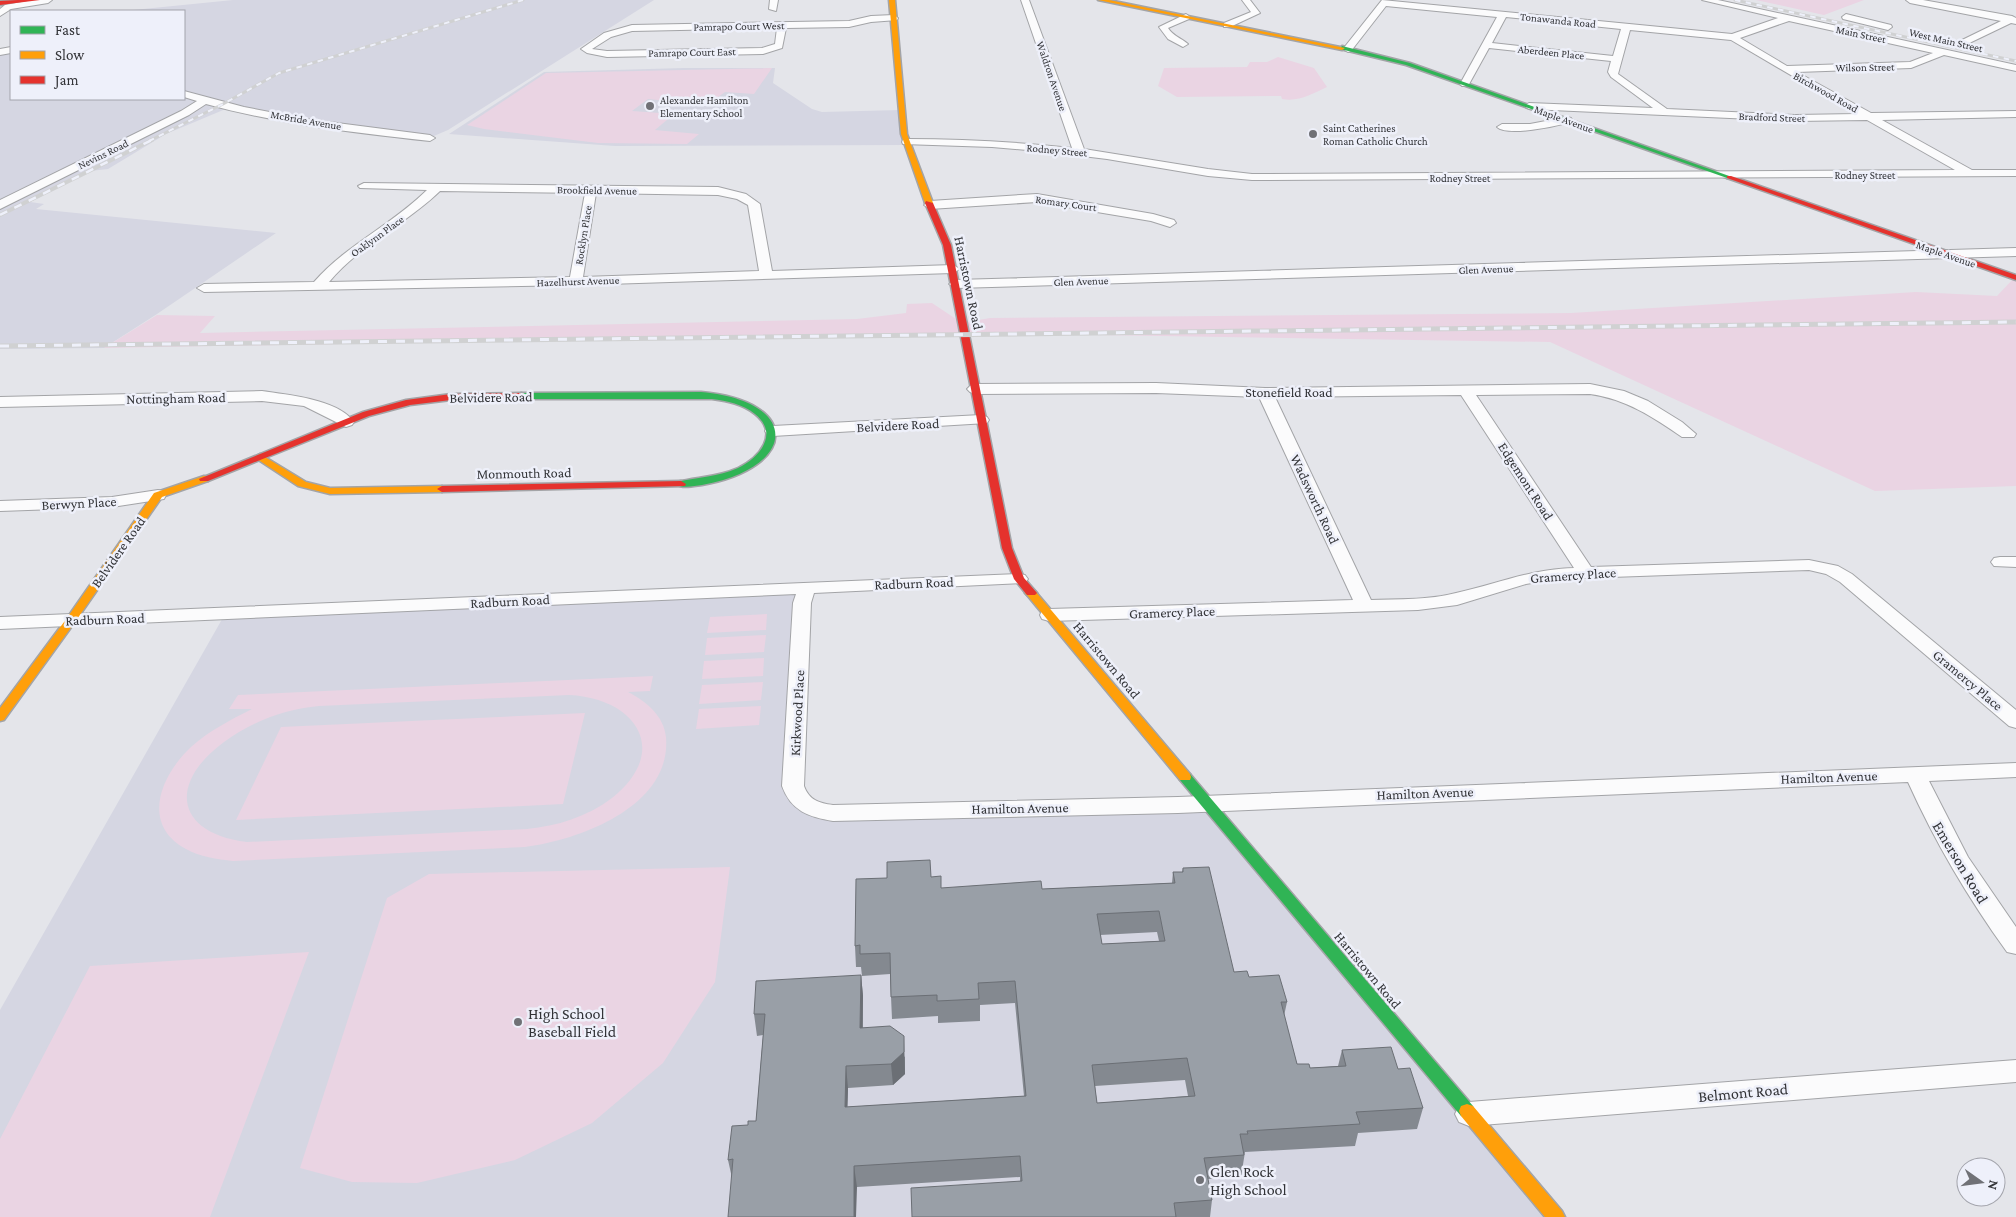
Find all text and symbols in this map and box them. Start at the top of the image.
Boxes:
legend [10,10,185,100]
street label: Tonawanda Road [1519,10,1597,30]
street label: Pamrapo Court West [693,19,785,34]
text: Fast [55,22,81,38]
street label: Main Street [1835,23,1887,45]
street label: West Main Street [1908,26,1984,54]
street label: Waldron Avenue [1034,40,1070,113]
street label: Aberdeen Place [1517,43,1585,61]
street label: Pamrapo Court East [648,45,736,60]
text: Slow [55,47,85,63]
street label: Wilson Street [1835,60,1895,74]
street label: Birchwood Road [1792,69,1861,115]
text: Jam [53,72,78,89]
place label: Alexander Hamilton Elementary School [660,94,748,120]
marker: Alexander Hamilton Elementary School [644,100,656,112]
street label: Maple Avenue [1532,103,1595,136]
street label: McBride Avenue [270,108,342,132]
street label: Bradford Street [1739,110,1806,124]
place label: Saint Catherines Roman Catholic Church [1323,122,1428,147]
marker: Saint Catherines Roman Catholic Church [1307,128,1319,140]
street label: Nevins Road [76,137,130,171]
street label: Rodney Street [1026,141,1088,160]
street label: Rodney Street [1835,169,1896,182]
street label: Rodney Street [1430,172,1491,185]
street label: Brookfield Avenue [557,183,637,197]
street label: Romary Court [1034,193,1098,214]
street label: Rocklyn Place [572,204,595,266]
street label: Oaklynn Place [348,213,406,260]
street label: Harristown Road [951,235,987,332]
street label: Maple Avenue [1914,238,1977,271]
street label: Glen Avenue [1458,262,1514,276]
street label: Hazelhurst Avenue [536,274,620,288]
street label: Glen Avenue [1053,274,1109,288]
street label: Stonefield Road [1245,384,1333,400]
street label: Belvidere Road [449,388,533,406]
street label: Nottingham Road [126,389,227,407]
street label: Belvidere Road [856,415,940,435]
street label: Edgemont Road [1495,439,1557,523]
street label: Wadsworth Road [1287,452,1343,547]
street label: Monmouth Road [476,464,572,482]
street label: Berwyn Place [41,493,117,513]
street label: Belvidere Road [88,513,149,591]
street label: Gramercy Place [1529,564,1617,586]
street label: Radburn Road [874,574,955,592]
street label: Radburn Road [470,591,551,611]
street label: Gramercy Place [1129,603,1215,621]
street label: Radburn Road [65,610,146,628]
street label: Harristown Road [1070,618,1144,702]
street label: Gramercy Place [1930,646,2006,714]
street label: Kirkwood Place [787,670,807,756]
street label: Hamilton Avenue [1780,767,1878,787]
street label: Hamilton Avenue [1376,783,1474,803]
street label: Hamilton Avenue [971,799,1069,817]
street label: Emerson Road [1929,818,1992,907]
street label: Harristown Road [1331,928,1405,1012]
place label: High School Baseball Field [528,1005,617,1040]
marker: High School Baseball Field [512,1016,524,1028]
street label: Belmont Road [1697,1080,1789,1105]
north arrow [1956,1157,2006,1207]
place label: Glen Rock High School [1210,1163,1287,1199]
marker: Glen Rock High School [1194,1174,1206,1186]
text: N [1985,1179,2003,1192]

